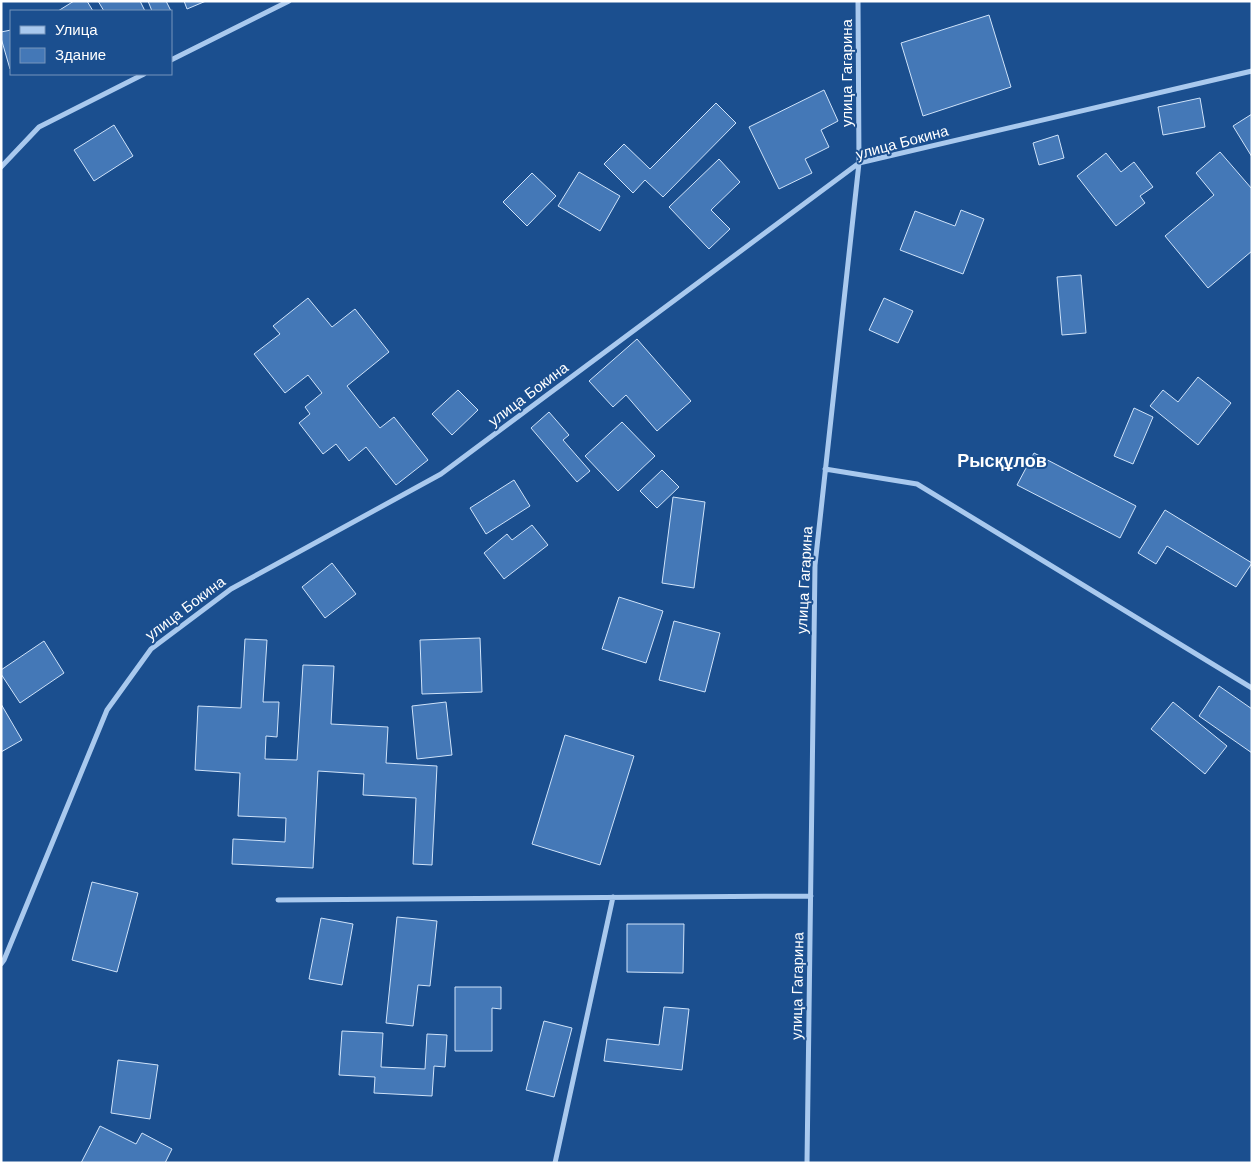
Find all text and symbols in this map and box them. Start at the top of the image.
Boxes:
legend [10,10,172,75]
street label: улица Гагарина [838,18,855,127]
text: Улица [55,21,98,38]
text: Здание [55,46,106,63]
street label: улица Бокина [854,121,951,163]
street label: улица Бокина [485,358,572,429]
district label: Рысқұлов [957,451,1047,471]
street label: улица Гагарина [793,525,815,634]
street label: улица Бокина [142,572,229,643]
street label: улица Гагарина [788,931,806,1040]

